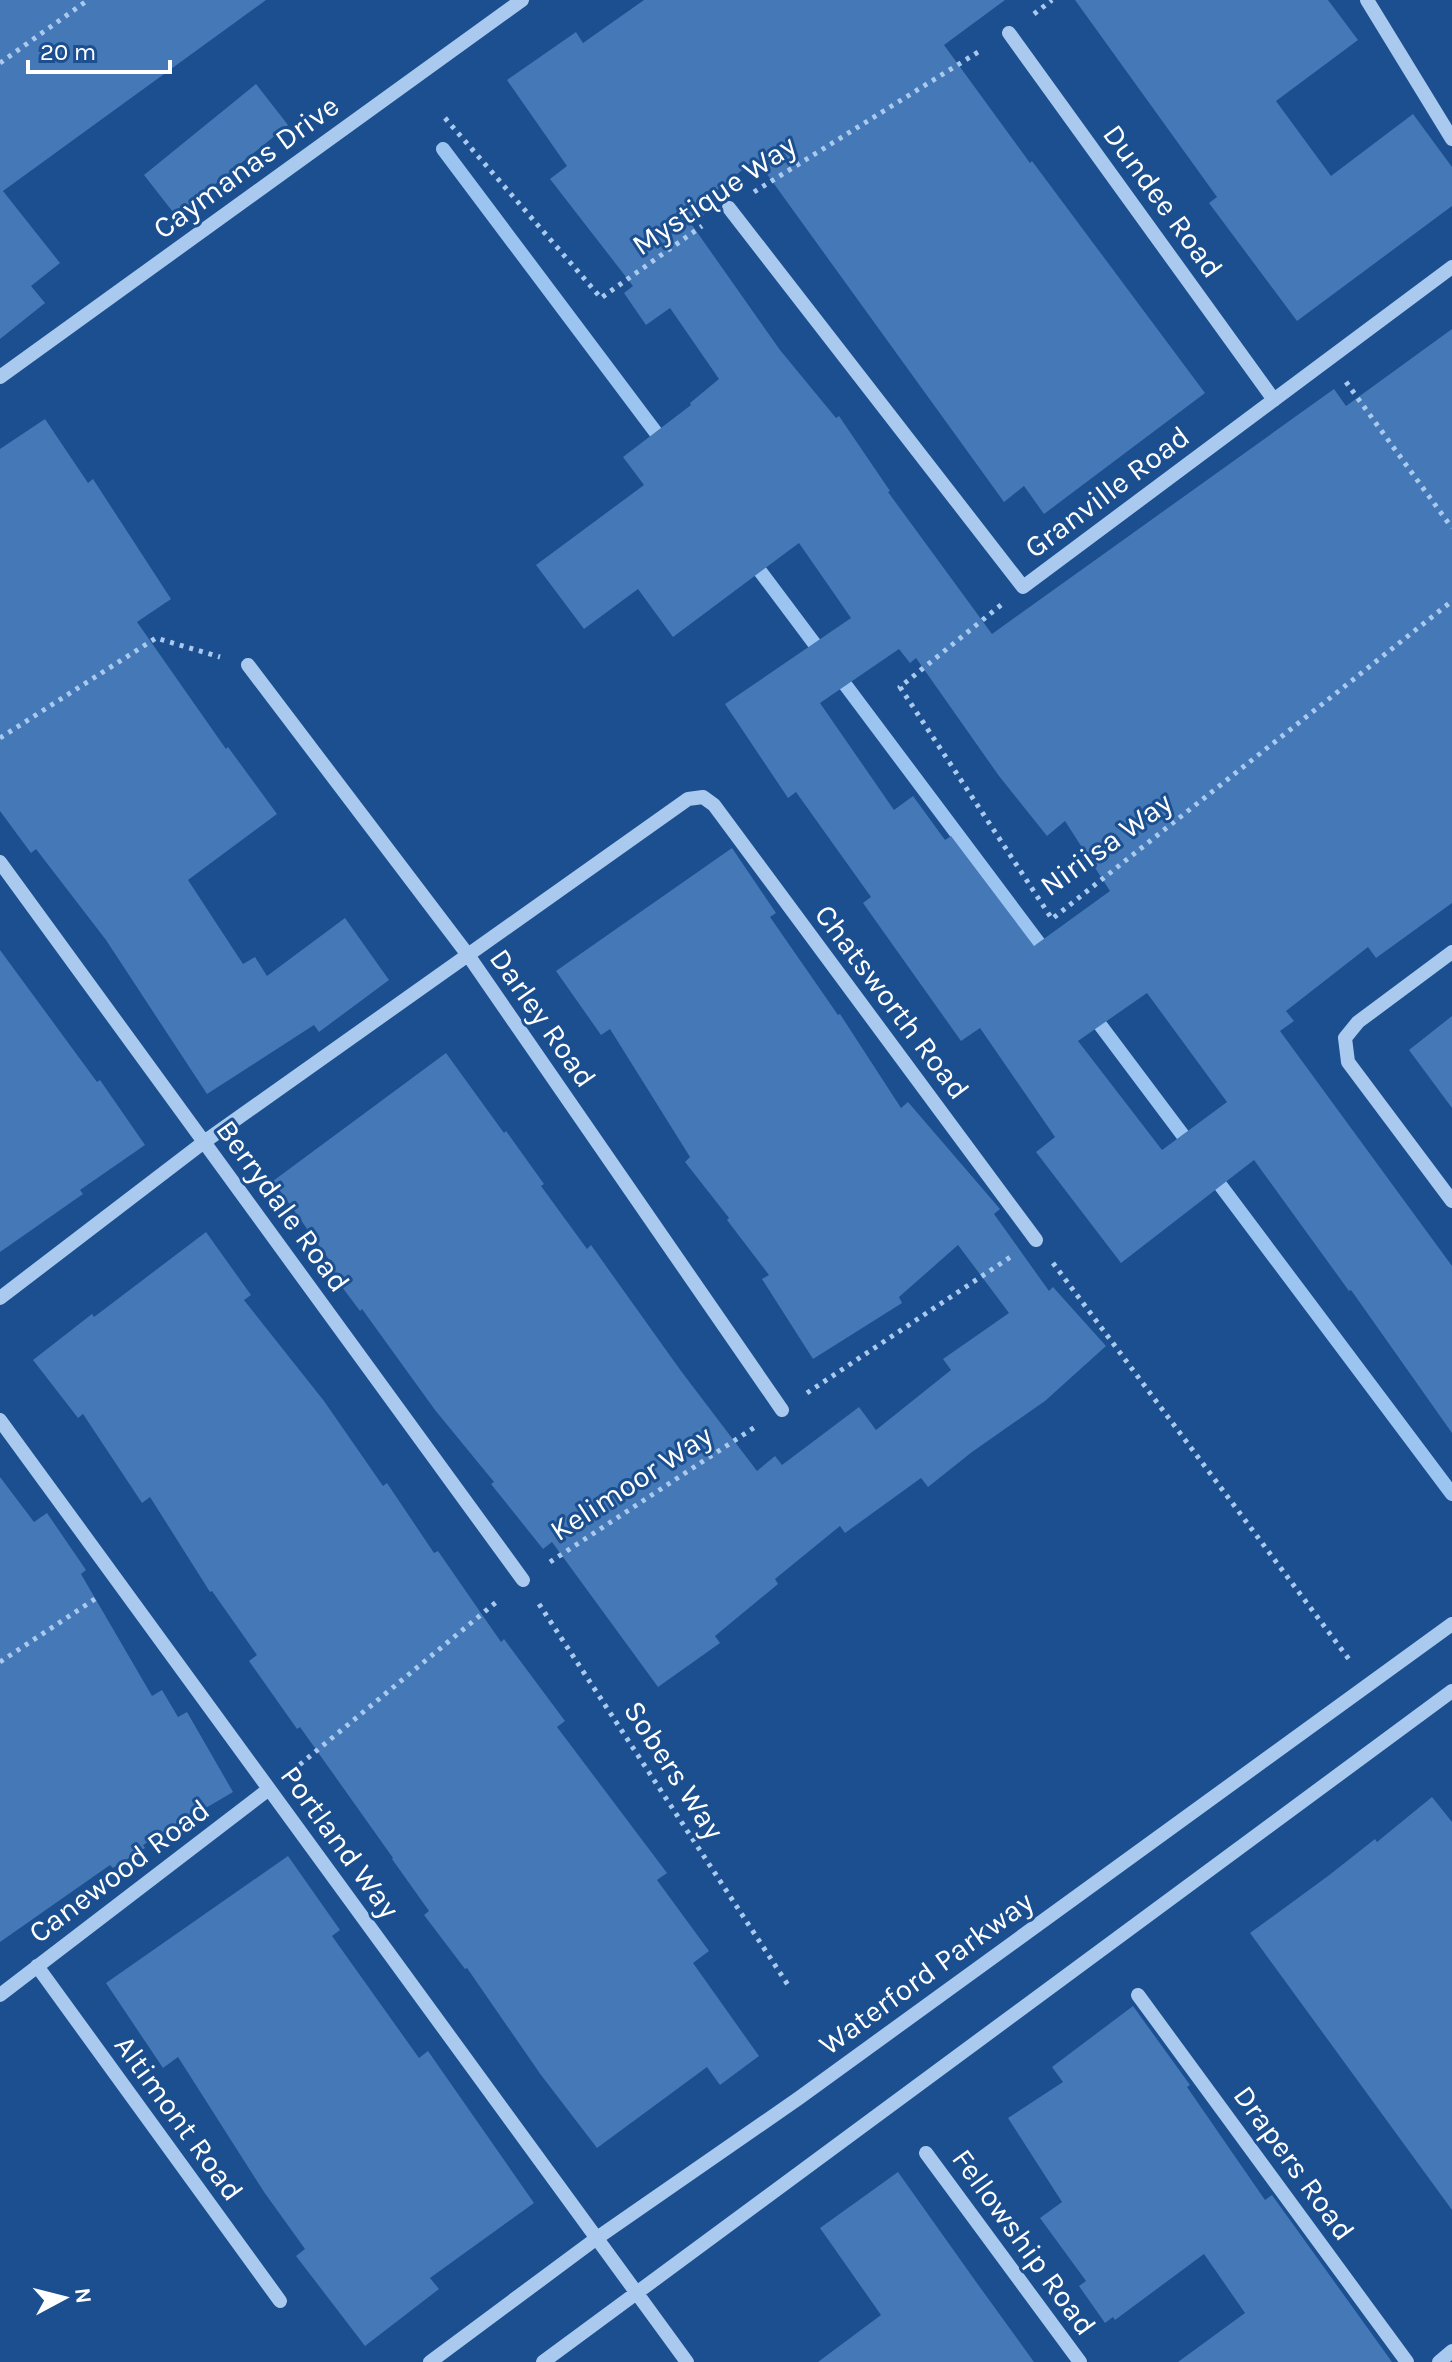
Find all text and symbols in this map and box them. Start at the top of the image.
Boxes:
scale bar [28,24,170,74]
text: 20 m [40,38,96,66]
street label: Caymanas Drive [146,87,346,247]
street label: Dundee Road [1095,117,1231,285]
street label: Mystique Way [625,127,803,263]
street label: Granville Road [1017,418,1197,566]
street label: Niriisa Way [1033,784,1179,904]
street label: Chatsworth Road [807,897,977,1107]
street label: Darley Road [482,942,604,1094]
street label: Berrydale Road [208,1113,358,1299]
street label: Kelimoor Way [543,1417,719,1549]
street label: Sobers Way [616,1694,732,1846]
street label: Portland Way [273,1759,407,1925]
street label: Canewood Road [22,1791,216,1951]
street label: Waterford Parkway [812,1883,1040,2063]
street label: Altimont Road [107,2028,251,2208]
street label: Drapers Road [1226,2078,1362,2248]
street label: Fellowship Road [944,2142,1104,2342]
north arrow [24,2258,104,2338]
text: N [69,2286,97,2305]

